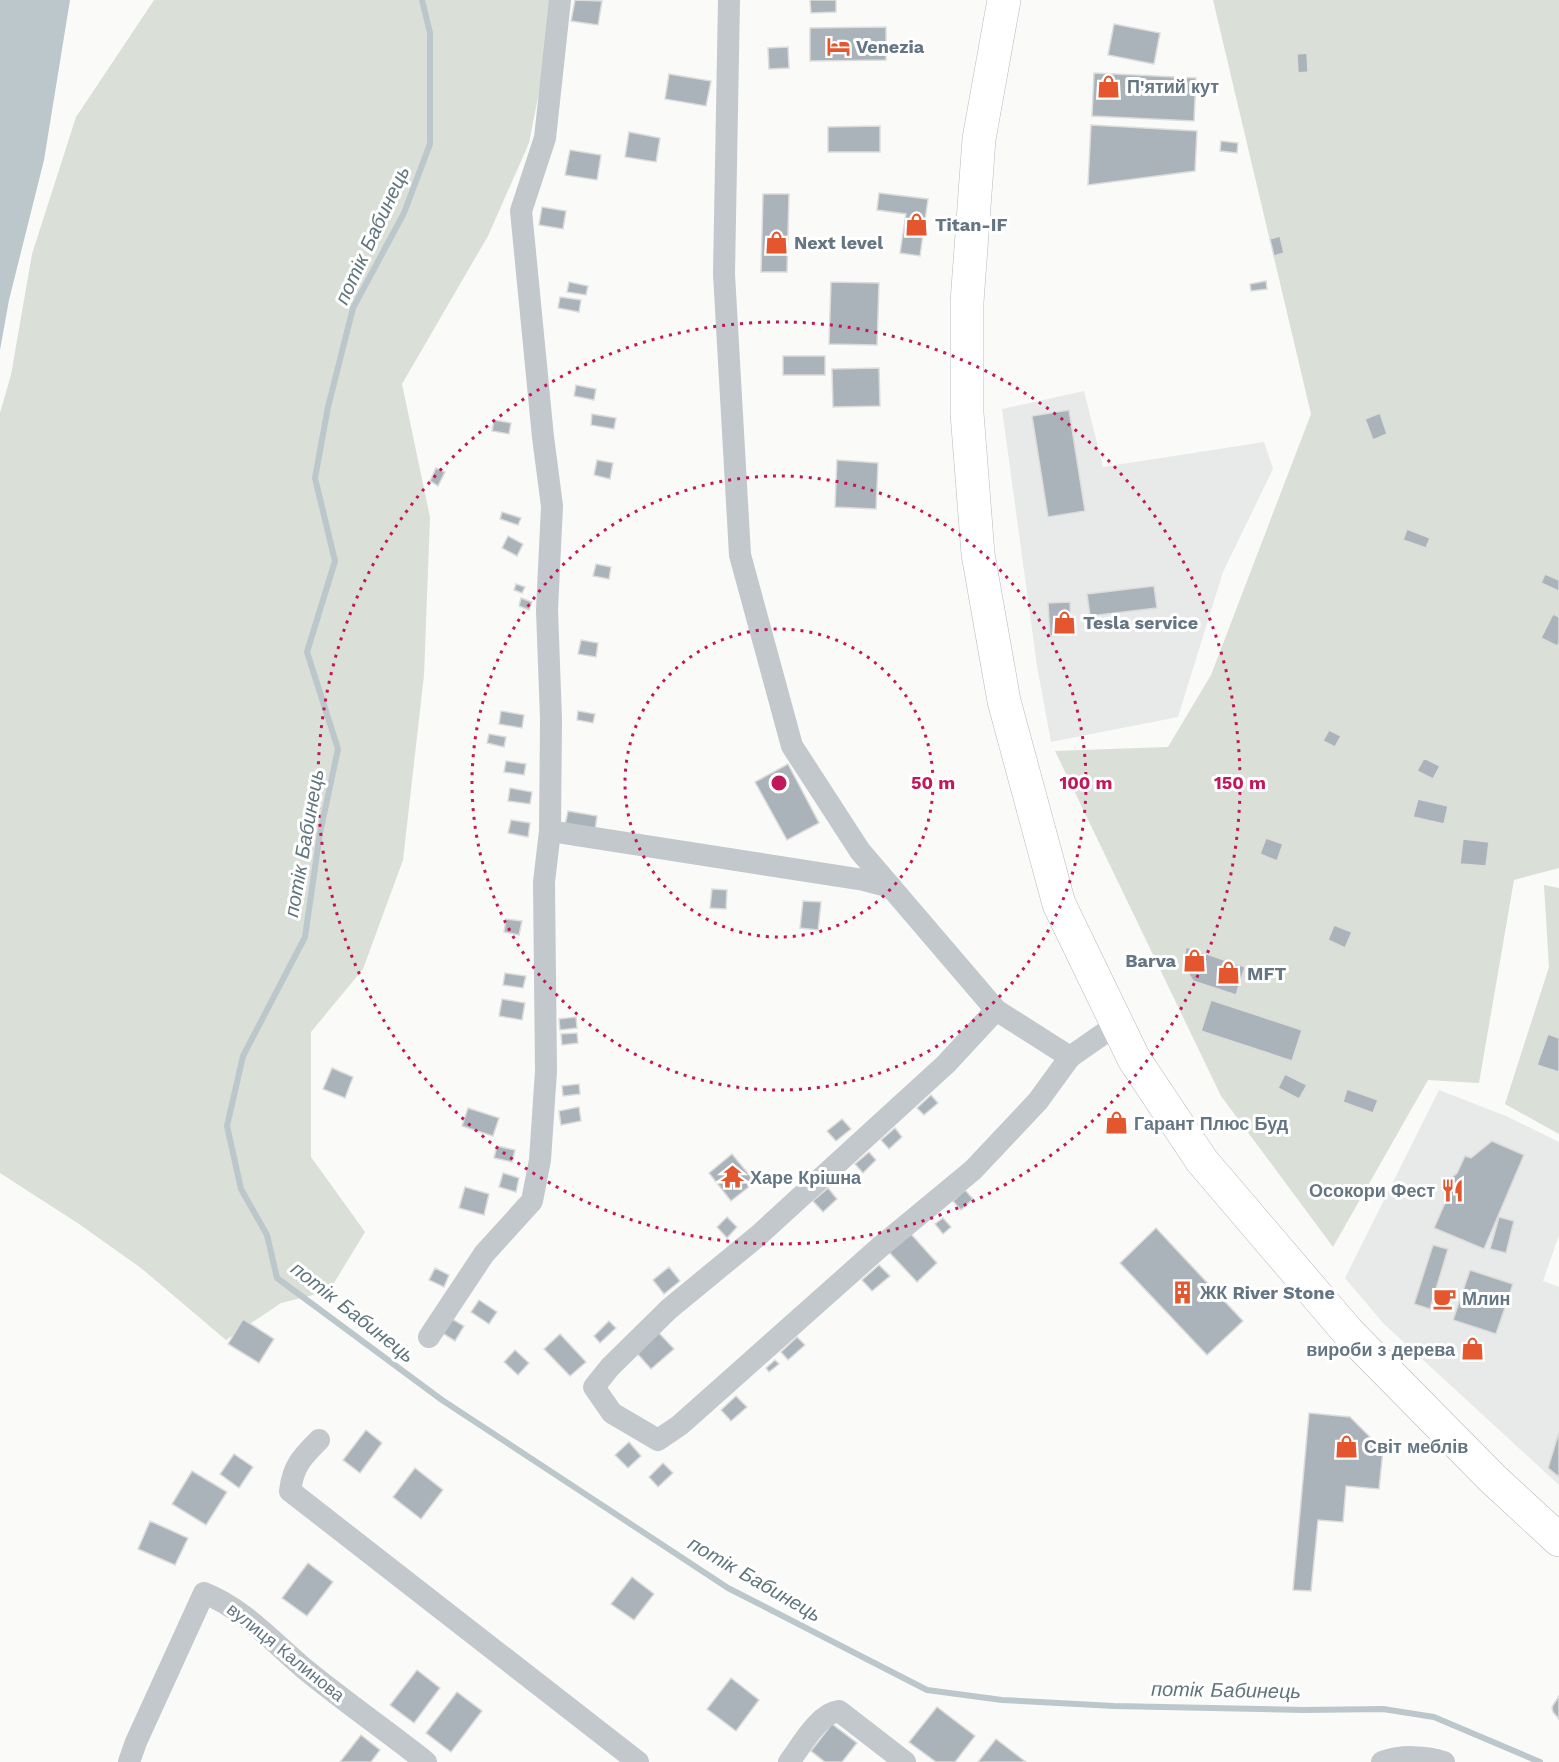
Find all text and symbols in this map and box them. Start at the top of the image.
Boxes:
hotel icon: Venezia [825,33,851,59]
place label: Venezia [856,36,925,57]
shop icon: П'ятий кут [1096,73,1122,99]
place label: П'ятий кут [1127,76,1219,97]
water label: потік Бабинець [329,162,415,308]
shop icon: Titan-IF [904,211,930,237]
place label: Titan-IF [935,214,1008,235]
shop icon: Next level [763,229,789,255]
place label: Next level [794,232,883,253]
shop icon: Tesla service [1052,609,1078,635]
place label: Tesla service [1083,612,1198,633]
water label: потік Бабинець [279,767,329,919]
text: 50 m [911,772,955,793]
text: 100 m [1059,772,1113,793]
text: 150 m [1214,772,1266,793]
centre of rings [769,773,789,793]
shop icon: Barva [1181,947,1207,973]
place label: Barva [1125,950,1177,971]
shop icon: MFT [1216,960,1242,986]
place label: MFT [1247,963,1286,984]
shop icon: Гарант Плюс Буд [1103,1110,1129,1136]
place label: Гарант Плюс Буд [1134,1113,1289,1134]
temple icon: Харе Крішна [719,1164,745,1190]
place label: Харе Крішна [750,1167,862,1188]
restaurant icon: Осокори Фест [1440,1177,1466,1203]
place label: Осокори Фест [1309,1180,1435,1201]
water label: потік Бабинець [287,1256,419,1368]
building icon: ЖК River Stone [1169,1279,1195,1305]
place label: ЖК River Stone [1199,1282,1335,1303]
cafe icon: Млин [1431,1285,1457,1311]
place label: Млин [1462,1288,1510,1309]
shop icon: вироби з дерева [1460,1336,1486,1362]
place label: вироби з дерева [1306,1339,1456,1360]
shop icon: Світ меблів [1333,1433,1359,1459]
place label: Світ меблів [1364,1436,1468,1457]
water label: потік Бабинець [684,1531,826,1627]
street label: вулиця Калинова [223,1598,350,1706]
water label: потік Бабинець [1151,1677,1301,1703]

